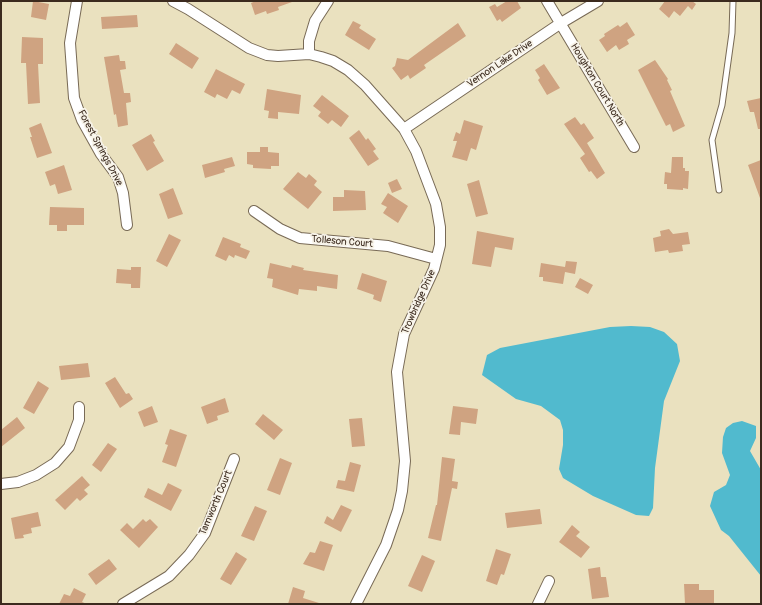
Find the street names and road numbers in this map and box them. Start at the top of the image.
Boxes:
street label: Vernon Lake Drive [465,38,535,90]
street label: Houghton Court North [568,41,626,129]
street label: Forest Springs Drive [75,108,125,188]
street label: Tolleson Court [311,233,373,251]
street label: Trowbridge Drive [399,268,439,336]
street label: Tamworth Court [197,469,235,537]

